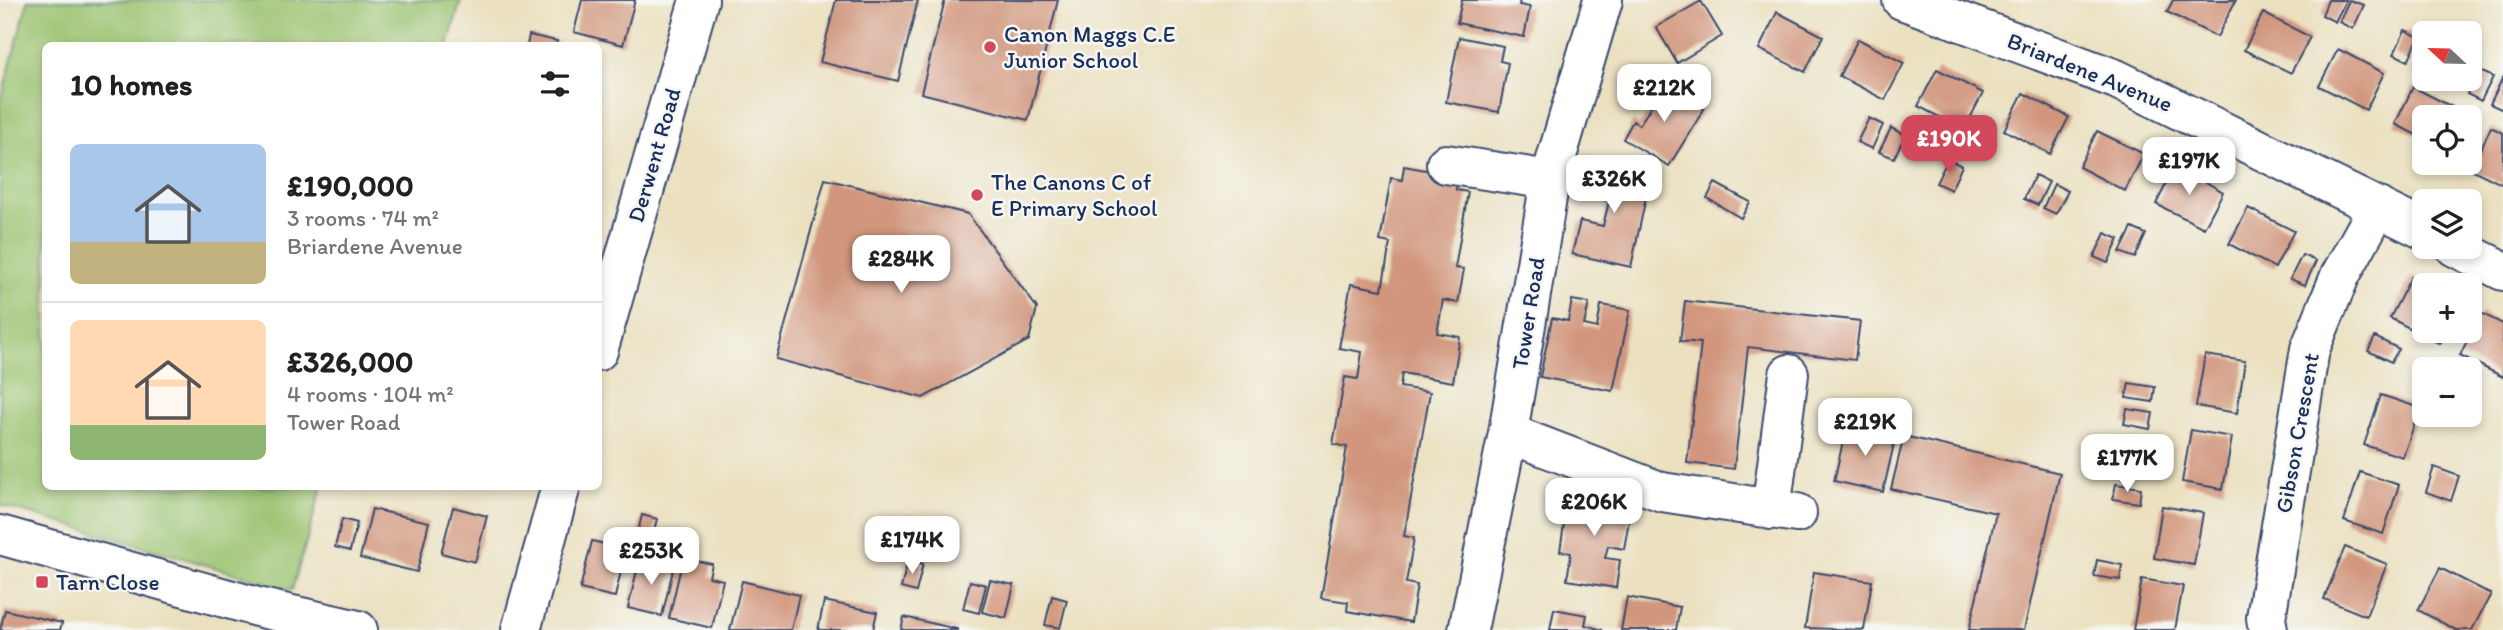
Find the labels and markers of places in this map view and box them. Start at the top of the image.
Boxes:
place label: Canon Maggs C.E Junior School [1004,20,1176,74]
marker: Canon Maggs C.E Junior School [982,39,998,55]
pin: £212K [1615,64,1713,124]
pin: £190K [1900,116,1998,175]
pin: £197K [2140,138,2238,197]
pin: £326K [1565,156,1663,215]
place label: The Canons C of E Primary School [991,168,1158,222]
marker: The Canons C of E Primary School [969,187,985,203]
pin: £284K [852,236,950,295]
pin: £219K [1816,398,1914,458]
pin: £177K [2078,434,2176,494]
pin: £206K [1545,478,1643,538]
pin: £174K [863,516,961,576]
pin: £253K [602,528,700,587]
place label: Tarn Close [56,568,159,596]
marker: Tarn Close [34,574,50,590]

